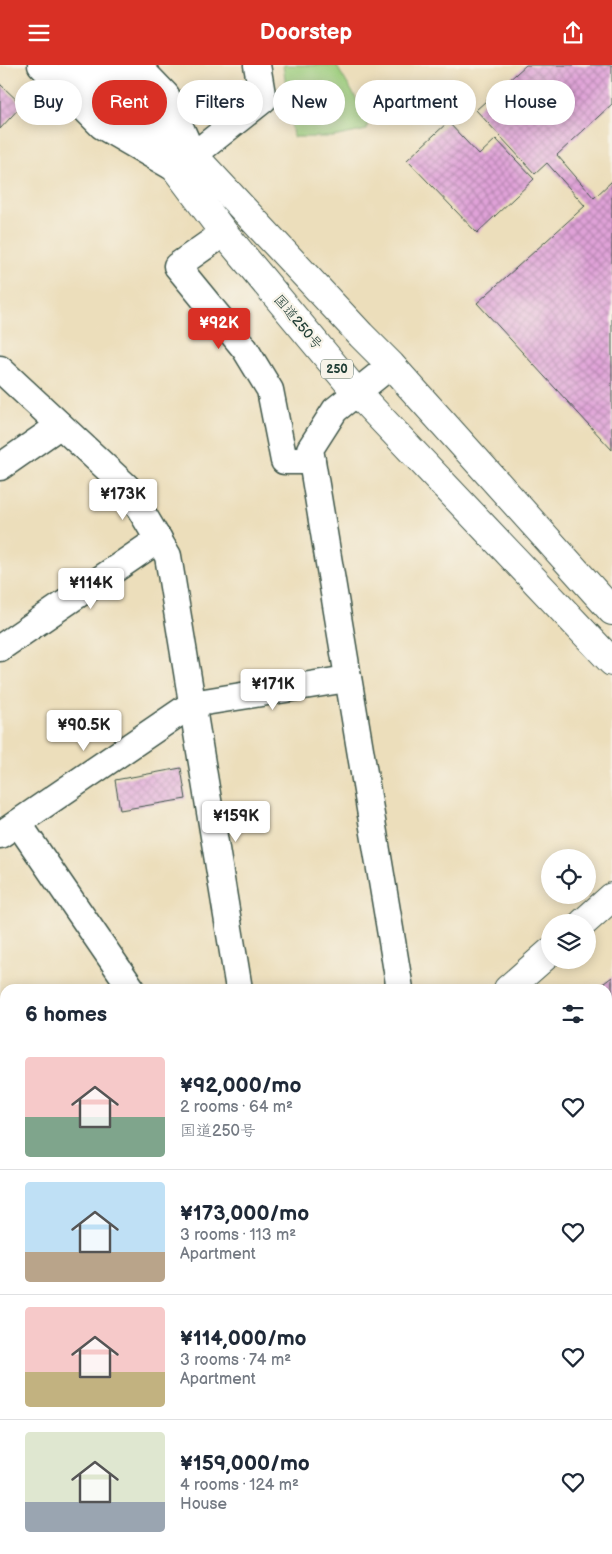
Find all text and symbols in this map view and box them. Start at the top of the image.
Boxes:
icon: menu [25,19,53,47]
text: Doorstep [260,19,352,46]
icon: share [559,19,587,47]
chip: Buy [15,80,82,125]
chip: Rent [92,80,167,125]
chip: Filters [177,80,263,125]
chip: New [273,80,345,125]
chip: Apartment [355,80,476,125]
chip: House [486,80,575,125]
street label: 国道250号 [270,291,326,353]
pin: ¥92K [189,307,249,350]
text: ¥92K [199,314,239,333]
road number: 250 [321,359,353,379]
pin: ¥173K [88,479,158,521]
text: ¥173K [100,485,146,504]
pin: ¥114K [56,567,126,610]
text: ¥114K [69,574,113,593]
pin: ¥171K [238,669,308,711]
text: ¥171K [251,675,295,694]
pin: ¥90.5K [43,709,125,752]
text: ¥90.5K [58,716,110,735]
pin: ¥159K [201,801,271,843]
text: ¥159K [213,807,259,826]
map controls [541,849,596,969]
button: locate [541,849,596,904]
button: layers [541,914,596,969]
icon: filters [559,1000,587,1028]
text: 6 homes [25,1002,107,1027]
text: ¥92,000/mo [180,1073,301,1098]
icon: home [65,1077,125,1137]
icon: heart [559,1093,587,1121]
text: 2 rooms · 64 m² [180,1098,293,1117]
text: 国道250号 [180,1122,256,1141]
text: ¥173,000/mo [180,1201,309,1226]
icon: home [65,1202,125,1262]
icon: heart [559,1218,587,1246]
text: 3 rooms · 113 m² [180,1226,296,1245]
text: Apartment [180,1245,256,1264]
text: ¥114,000/mo [180,1326,307,1351]
icon: home [65,1327,125,1387]
icon: heart [559,1343,587,1371]
text: 3 rooms · 74 m² [180,1351,291,1370]
text: Apartment [180,1370,256,1389]
text: ¥159,000/mo [180,1451,310,1476]
icon: home [65,1452,125,1512]
icon: heart [559,1468,587,1496]
text: 4 rooms · 124 m² [180,1476,299,1495]
text: House [180,1495,227,1514]

